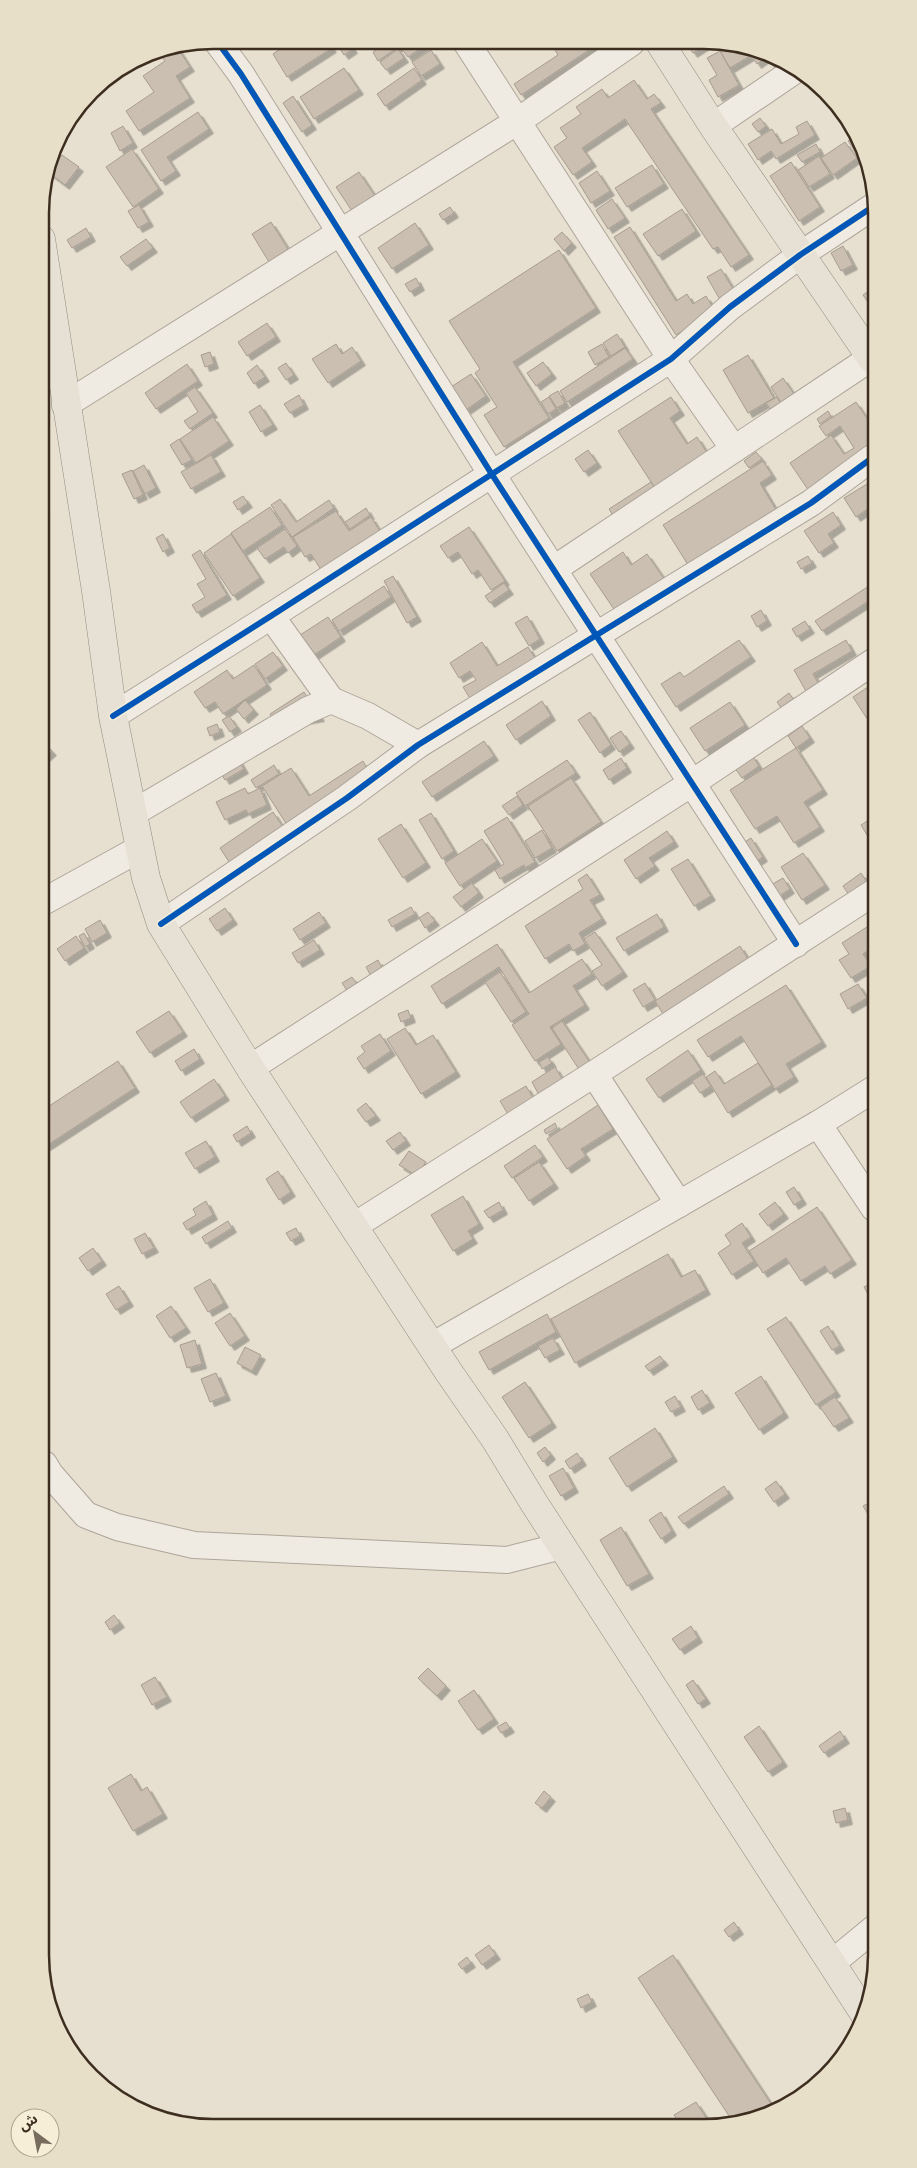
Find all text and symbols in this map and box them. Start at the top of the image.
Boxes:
north arrow [10,2108,60,2158]
text: ش [15,2108,41,2135]

